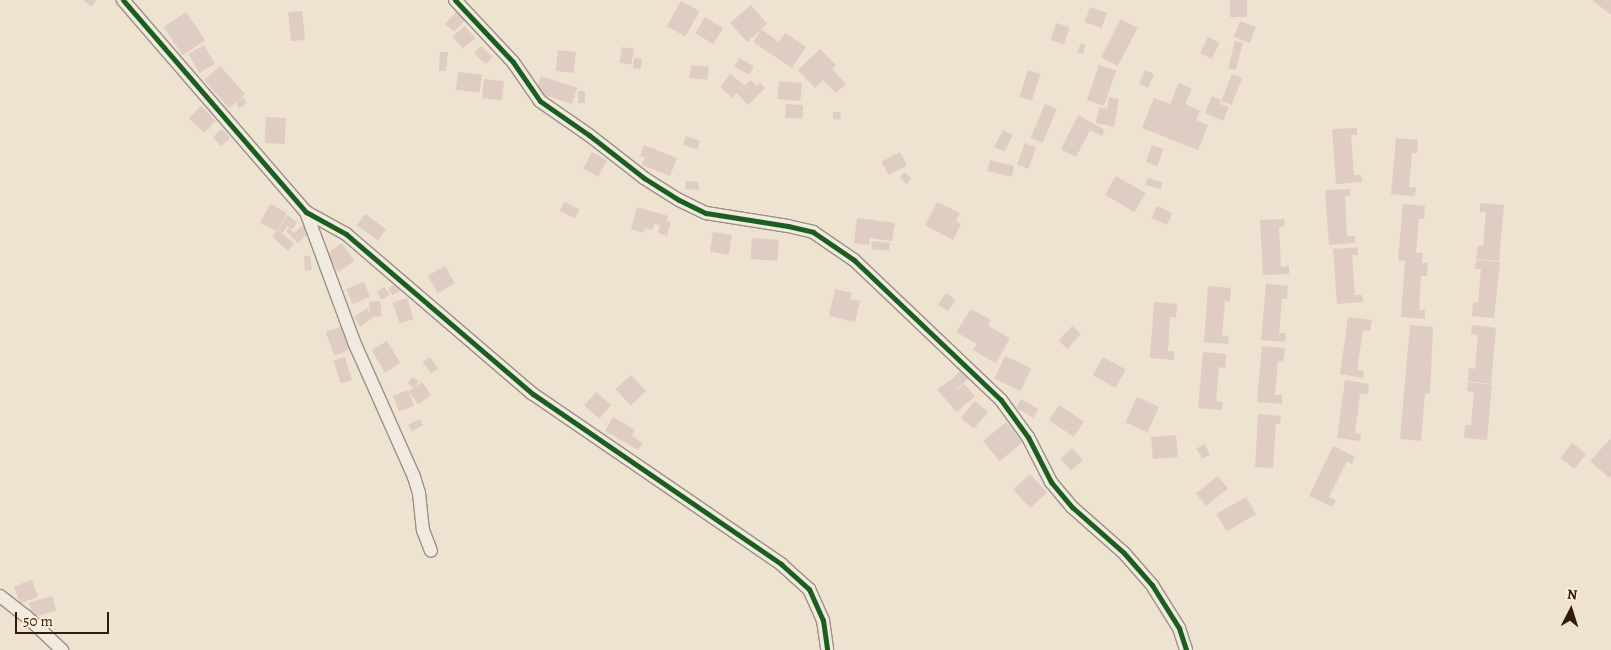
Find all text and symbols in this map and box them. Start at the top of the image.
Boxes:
north arrow [1546,585,1596,635]
text: N [1566,585,1578,604]
scale bar [18,602,111,634]
text: 50 m [23,611,53,631]

